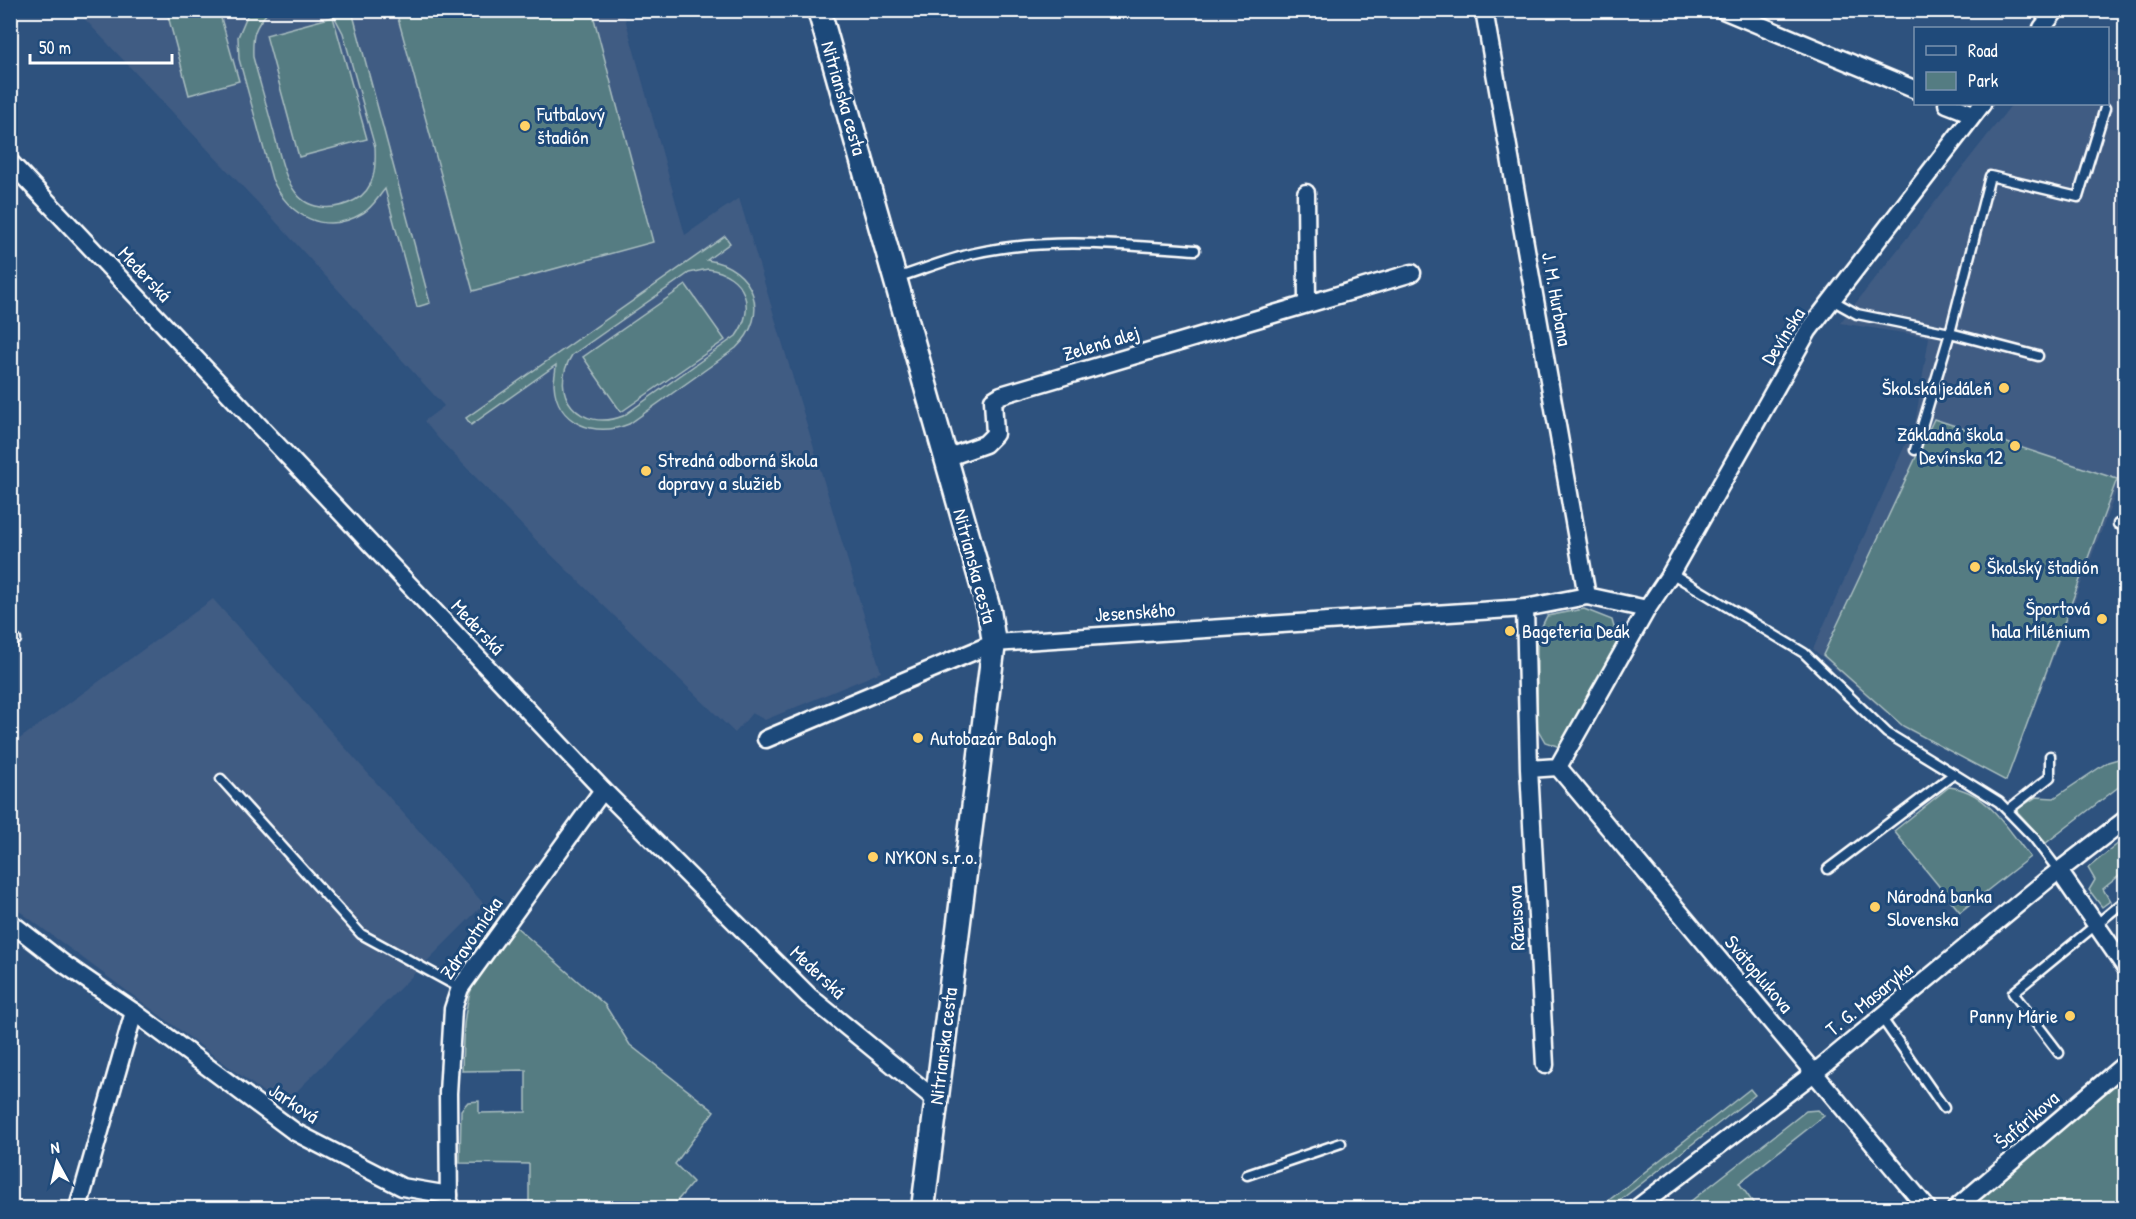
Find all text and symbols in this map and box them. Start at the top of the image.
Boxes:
scale bar [30,27,172,65]
legend [1914,27,2109,105]
text: 50 m [39,35,71,60]
street label: Nitrianska cesta [815,38,874,158]
text: Road [1968,38,1998,63]
text: Park [1968,68,1999,93]
place label: Futbalový štadión [536,100,605,150]
marker: Futbalový štadión [518,119,532,133]
street label: Mederská [113,240,178,308]
street label: J. M. Hurbana [1536,250,1579,348]
street label: Devínska [1754,302,1811,370]
street label: Zelená alej [1059,318,1142,367]
place label: Školská jedáleň [1882,374,1992,401]
marker: Školská jedáleň [1997,381,2011,395]
place label: Základná škola Devínska 12 [1897,420,2004,470]
marker: Základná škola Devínska 12 [2008,439,2022,453]
place label: Stredná odborná škola dopravy a služieb [658,446,818,496]
marker: Stredná odborná škola dopravy a služieb [639,464,653,478]
street label: Nitrianska cesta [947,506,1004,626]
place label: Školský štadión [1987,553,2099,580]
marker: Školský štadión [1968,560,1982,574]
street label: Mederská [446,593,511,661]
place label: Športová hala Milénium [1991,594,2090,644]
street label: Jesenského [1094,595,1176,628]
marker: Športová hala Milénium [2095,612,2109,626]
place label: Bageteria Deák [1522,617,1630,644]
marker: Bageteria Deák [1503,624,1517,638]
place label: Autobazár Balogh [930,724,1056,751]
marker: Autobazár Balogh [911,731,925,745]
place label: NYKON s.r.o. [885,843,978,870]
marker: NYKON s.r.o. [866,850,880,864]
place label: Národná banka Slovenska [1887,882,1992,932]
street label: Rázusova [1500,885,1531,951]
street label: Zdravotnícka [433,891,508,984]
marker: Národná banka Slovenska [1868,900,1882,914]
street label: Svätoplukova [1719,929,1800,1018]
street label: Mederská [785,939,852,1005]
street label: T. G. Masaryka [1820,955,1918,1042]
street label: Nitrianska cesta [922,986,963,1106]
place label: Panny Márie [1970,1002,2058,1029]
marker: Panny Márie [2063,1009,2077,1023]
street label: Jarková [264,1076,325,1129]
street label: Šafárikova [1989,1084,2064,1155]
north arrow [27,1132,87,1192]
text: N [49,1136,61,1159]

